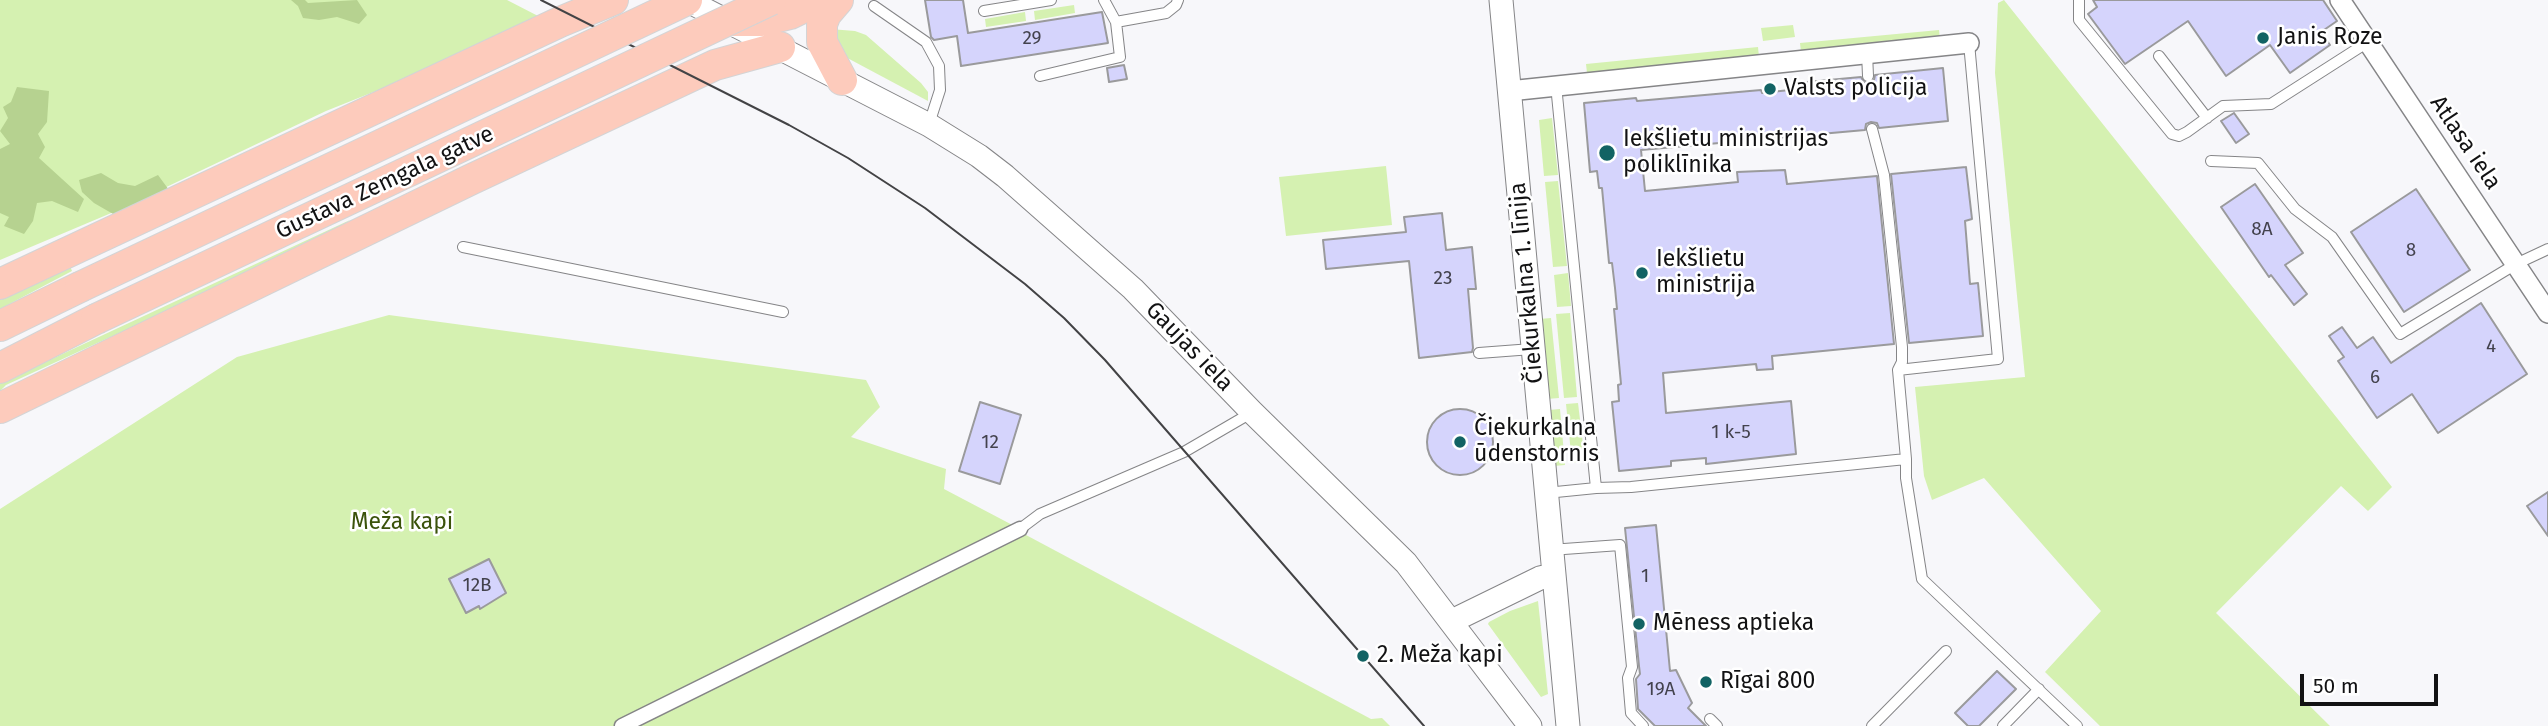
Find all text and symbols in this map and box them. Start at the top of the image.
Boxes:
place label: Janis Roze [2277,24,2383,52]
house number: 29 [1022,28,1042,50]
marker: Janis Roze [2255,30,2271,46]
place label: Valsts policija [1784,75,1928,103]
marker: Valsts policija [1762,81,1778,97]
street label: Atlasa iela [2424,91,2506,195]
street label: Gustava Zemgala gatve [272,120,498,246]
place label: Iekšlietu ministrijas poliklīnika [1623,126,1828,180]
marker: Iekšlietu ministrijas poliklīnika [1597,143,1617,163]
street label: Čiekurkalna 1. līnija [1504,181,1550,385]
house number: 8A [2251,219,2273,241]
house number: 8 [2406,240,2416,262]
place label: Iekšlietu ministrija [1656,246,1756,300]
marker: Iekšlietu ministrija [1634,265,1650,281]
house number: 23 [1434,268,1452,290]
street label: Gaujas iela [1139,296,1239,398]
house number: 4 [2486,336,2496,358]
house number: 6 [2370,367,2380,389]
place label: Čiekurkalna ūdenstornis [1474,415,1599,469]
house number: 1 k-5 [1711,422,1751,444]
house number: 12 [981,432,999,454]
marker: Čiekurkalna ūdenstornis [1452,434,1468,450]
park label: Meža kapi [351,509,453,537]
house number: 1 [1641,566,1649,588]
house number: 12B [462,575,492,597]
place label: Mēness aptieka [1653,610,1814,638]
marker: Mēness aptieka [1631,616,1647,632]
place label: 2. Meža kapi [1377,642,1503,670]
marker: 2. Meža kapi [1355,648,1371,664]
scale bar [2303,660,2441,704]
place label: Rīgai 800 [1720,668,1815,696]
text: 50 m [2313,673,2359,699]
marker: Rīgai 800 [1698,674,1714,690]
house number: 19A [1647,679,1675,701]

